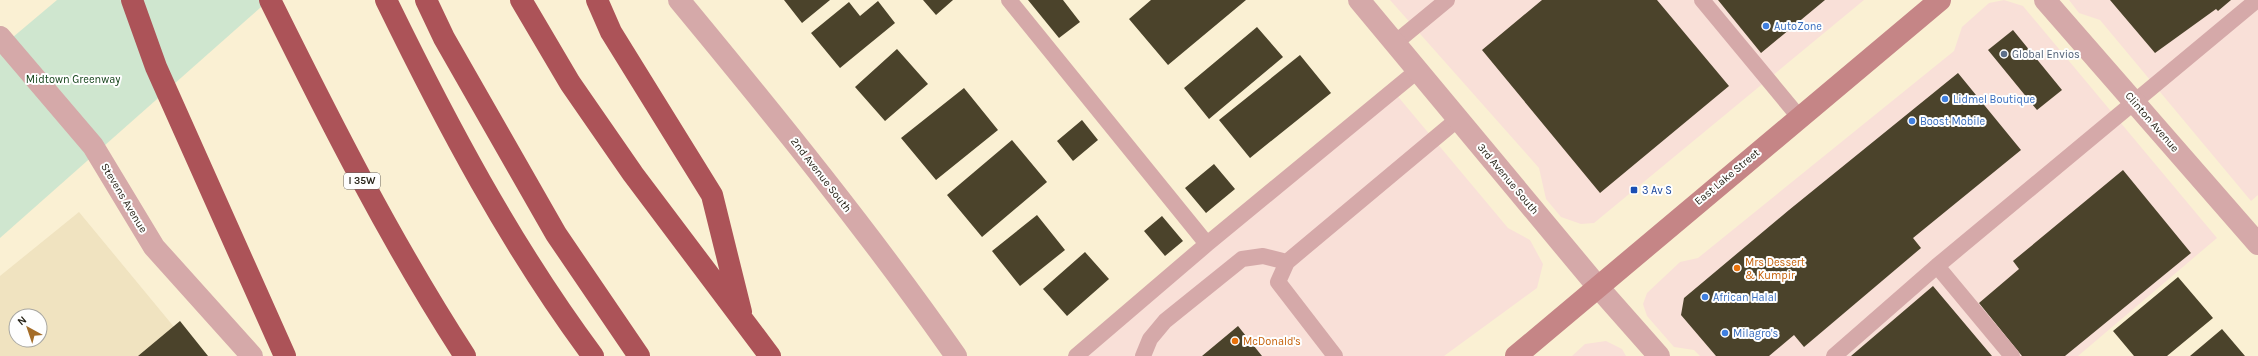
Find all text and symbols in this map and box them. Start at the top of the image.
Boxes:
place label: AutoZone [1774,20,1822,33]
marker: AutoZone [1761,21,1771,31]
place label: Global Envios [2012,48,2080,61]
marker: Global Envios [1999,49,2009,59]
park label: Midtown Greenway [26,73,120,86]
street label: Clinton Avenue [2122,89,2182,155]
place label: Lidmel Boutique [1953,93,2036,106]
marker: Lidmel Boutique [1940,94,1950,104]
place label: Boost Mobile [1920,115,1986,128]
marker: Boost Mobile [1907,116,1917,126]
street label: 2nd Avenue South [788,135,854,215]
street label: 3rd Avenue South [1475,141,1541,217]
street label: East Lake Street [1692,146,1762,208]
street label: Stevens Avenue [98,161,150,235]
road number: I 35W [344,173,380,189]
place label: 3 Av S [1642,184,1672,197]
marker: 3 Av S [1629,185,1639,195]
place label: Mrs Dessert & Kumpir [1745,256,1805,282]
marker: Mrs Dessert & Kumpir [1732,263,1742,273]
place label: African Halal [1713,291,1777,304]
marker: African Halal [1700,292,1710,302]
north arrow [8,308,48,348]
text: N [15,313,29,328]
place label: Milagro's [1733,327,1778,340]
marker: Milagro's [1720,328,1730,338]
place label: McDonald's [1243,335,1301,348]
marker: McDonald's [1230,336,1240,346]

